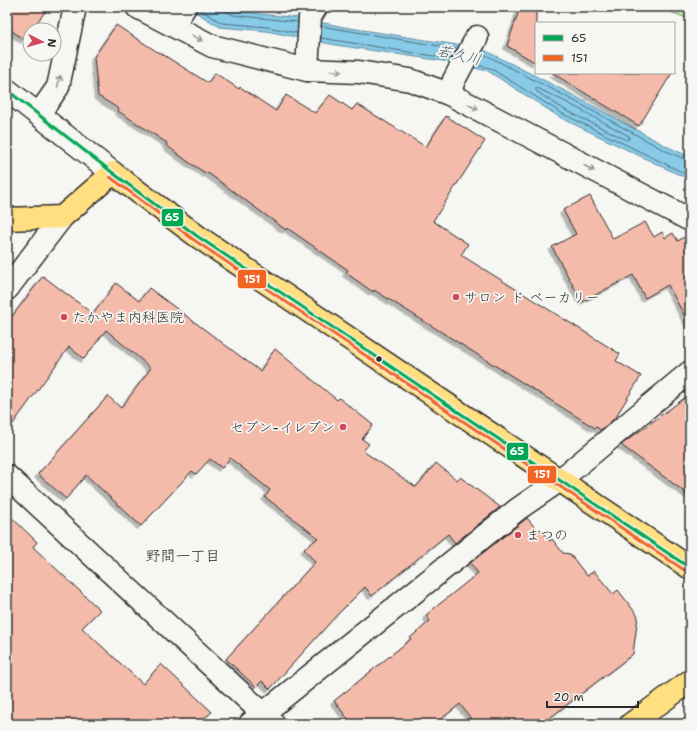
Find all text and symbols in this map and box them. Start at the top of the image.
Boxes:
north arrow [22,22,62,62]
legend [535,22,675,74]
text: 65 [571,30,586,46]
one-way arrow [191,35,203,42]
text: N [44,38,59,48]
water label: 若久川 [435,40,483,70]
text: 151 [571,50,588,66]
one-way arrow [329,67,342,75]
one-way arrow [55,75,63,88]
one-way arrow [467,104,479,112]
one-way arrow [582,164,594,172]
line badge: 65 [161,208,184,227]
text: 65 [165,210,179,225]
line badge: 151 [237,269,267,289]
text: 151 [244,272,260,287]
place label: サロン ド ベーカリー [464,288,600,306]
marker: サロン ド ベーカリー [451,292,461,302]
place label: たかやま内科医院 [72,308,184,326]
marker: たかやま内科医院 [59,312,69,322]
unlabelled marker [374,354,384,364]
place label: セブン-イレブン [230,418,335,436]
marker: セブン-イレブン [338,422,348,432]
line badge: 65 [506,442,529,461]
text: 65 [510,444,524,459]
line badge: 151 [527,465,557,484]
text: 151 [534,467,550,482]
place label: まつの [526,526,568,544]
marker: まつの [513,530,523,540]
district label: 野間一丁目 [145,546,221,566]
scale bar [547,683,638,709]
text: 20 m [553,689,584,705]

